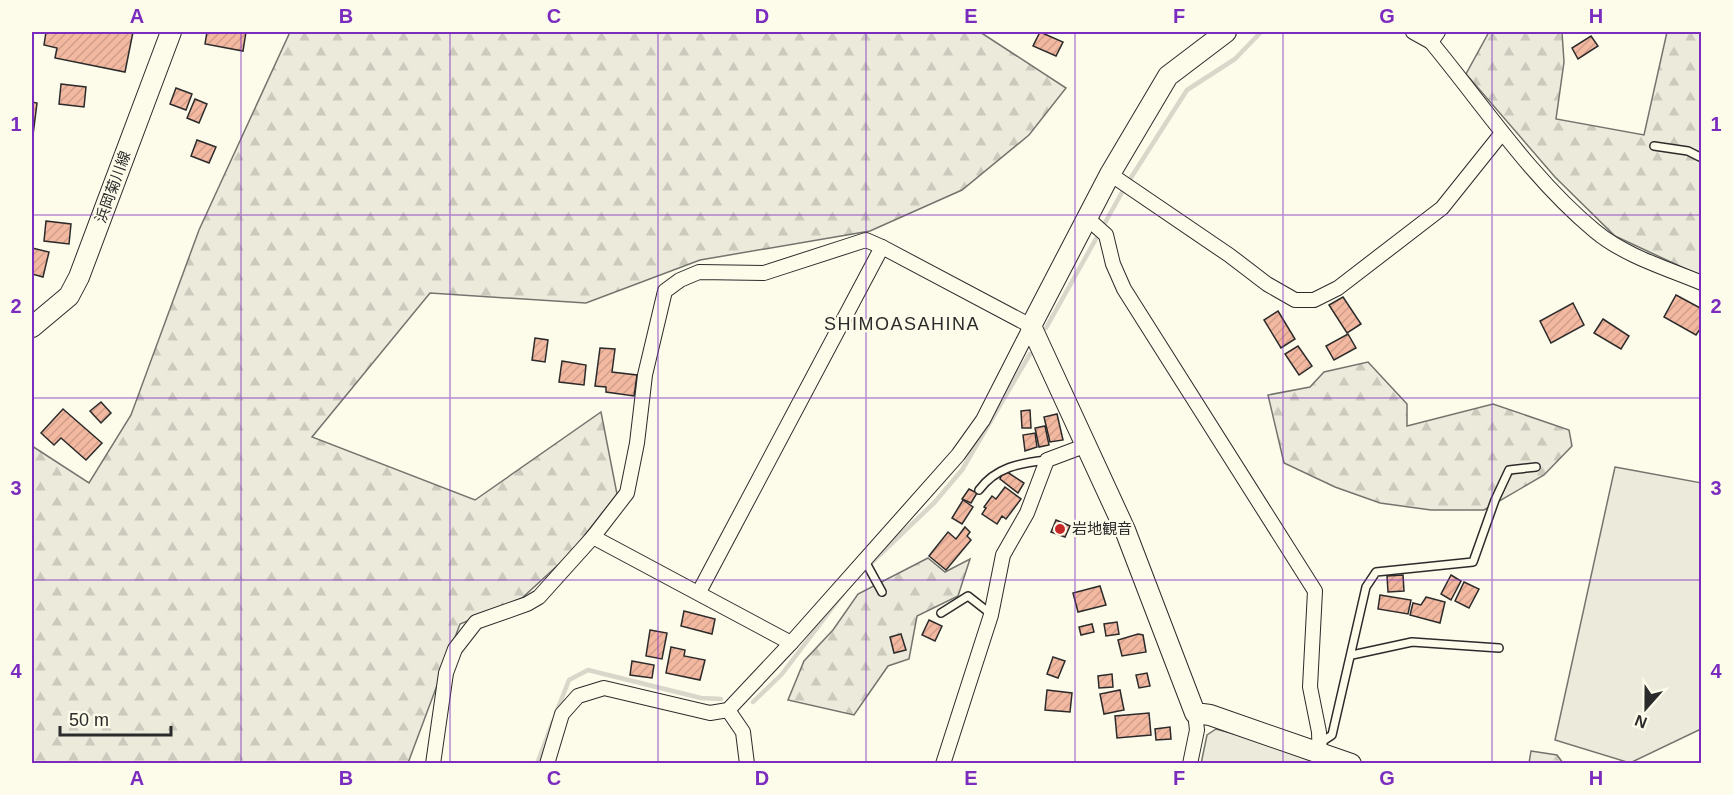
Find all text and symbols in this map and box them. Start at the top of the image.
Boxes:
text: A [130,5,144,27]
text: B [339,5,353,27]
text: C [547,5,561,27]
text: D [755,5,769,27]
text: E [964,5,978,27]
text: F [1173,5,1185,27]
text: G [1379,5,1395,27]
text: H [1589,5,1603,27]
text: 1 [10,113,22,135]
text: 1 [1710,113,1722,135]
street label: 浜岡菊川線 [92,149,133,225]
text: 2 [10,295,22,317]
text: 2 [1710,295,1722,317]
district label: SHIMOASAHINA [824,314,980,334]
text: 3 [10,477,22,499]
text: 3 [1710,477,1722,499]
place label: 岩地観音 [1072,520,1132,537]
marker: 岩地観音 [1053,522,1067,536]
text: 4 [10,660,22,682]
text: 4 [1710,660,1722,682]
north arrow [1616,678,1676,738]
scale bar [60,699,171,737]
text: 50 m [69,710,109,730]
text: N [1632,712,1649,732]
text: A [130,767,144,789]
text: B [339,767,353,789]
text: C [547,767,561,789]
text: D [755,767,769,789]
text: E [964,767,978,789]
text: F [1173,767,1185,789]
text: G [1379,767,1395,789]
text: H [1589,767,1603,789]

